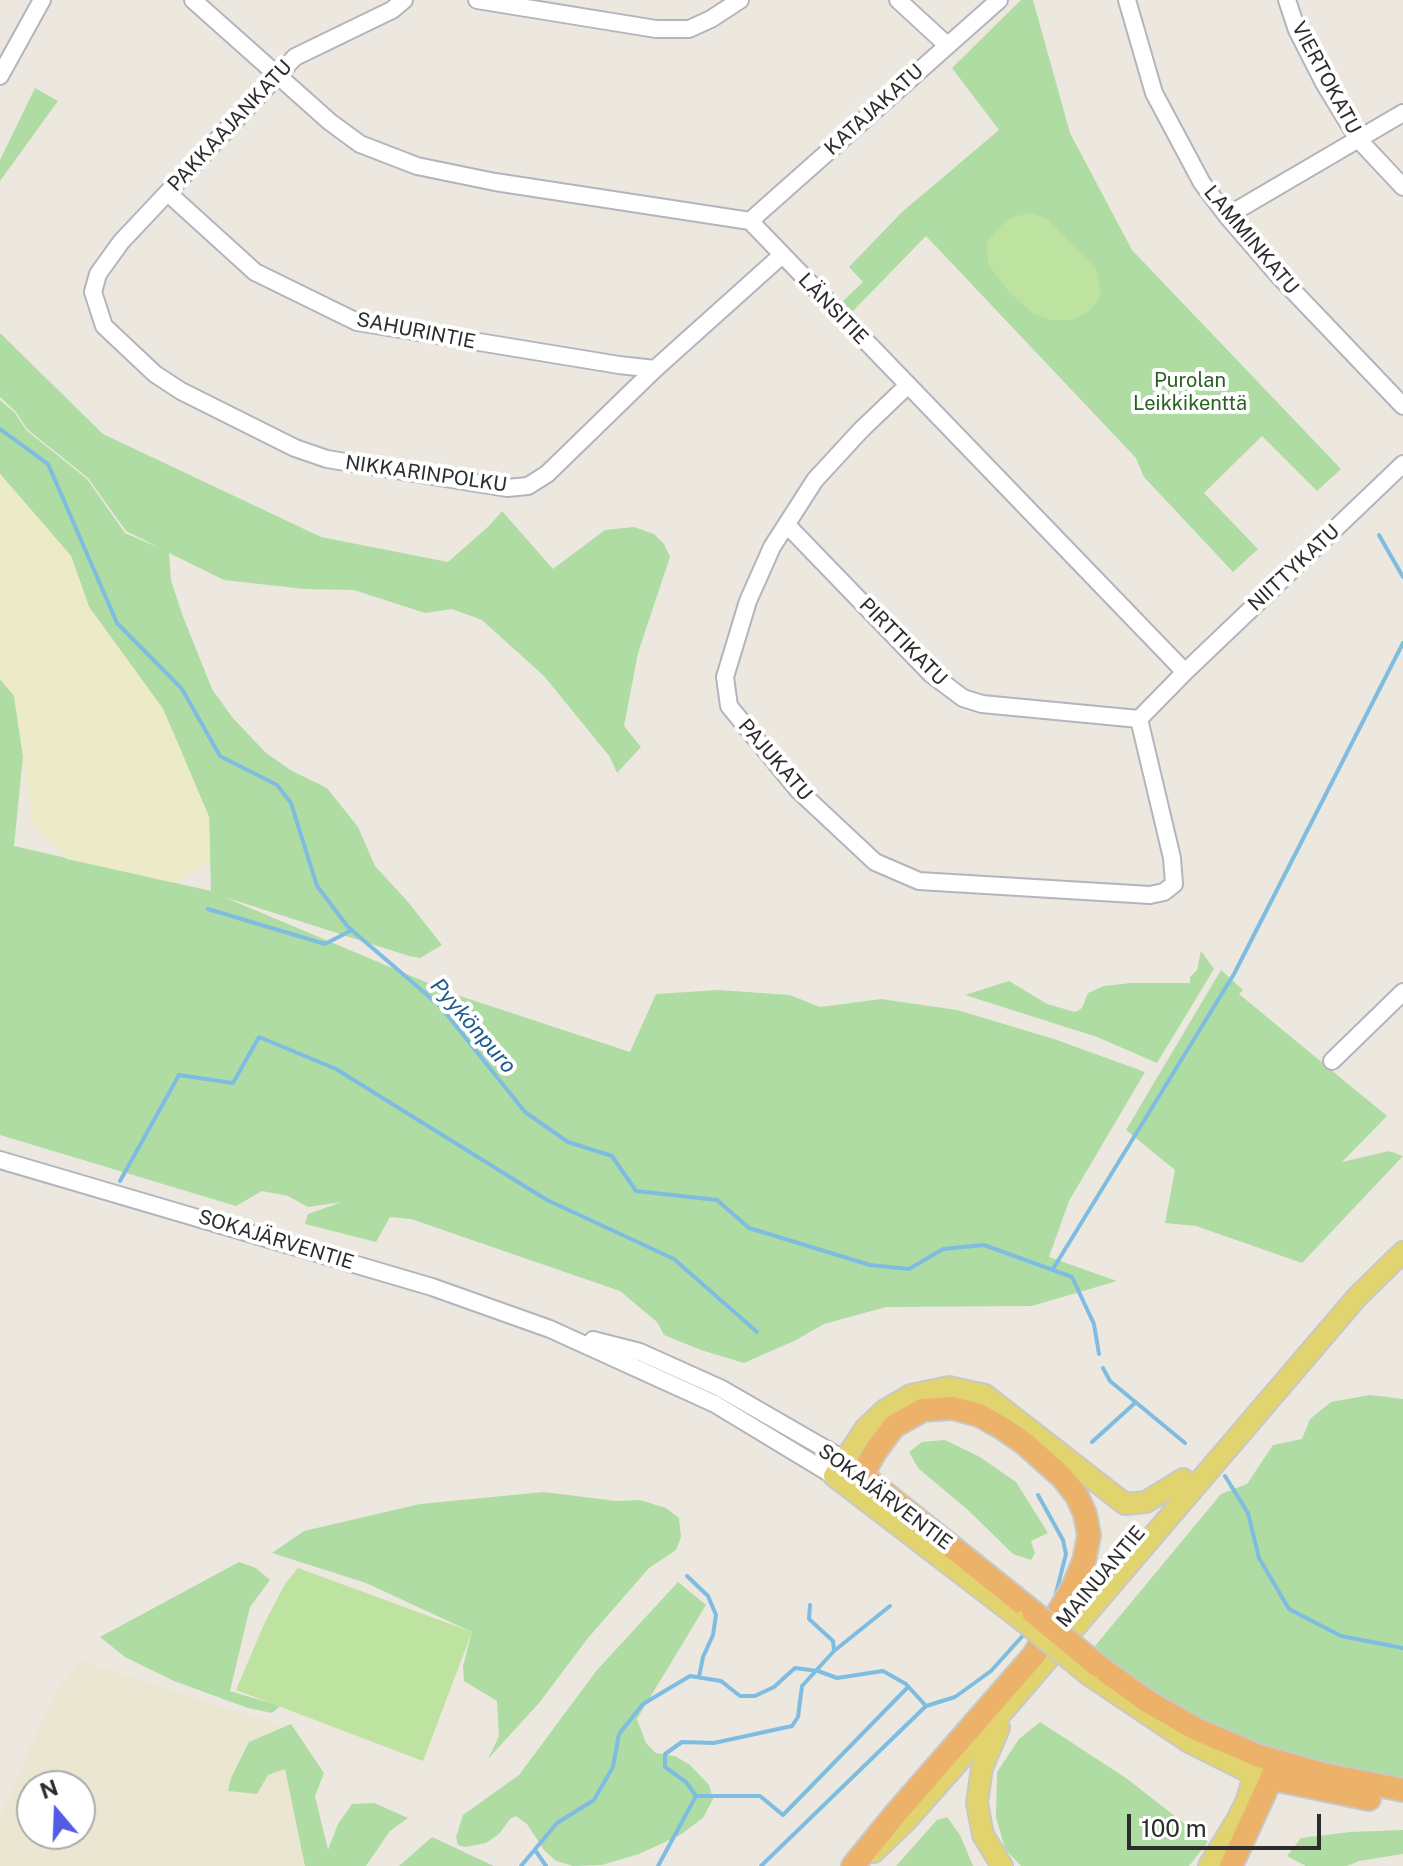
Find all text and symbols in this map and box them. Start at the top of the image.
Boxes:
street label: VIERTOKATU [1286,18,1366,138]
street label: PAKKAAJANKATU [163,55,297,197]
street label: KATAJAKATU [820,59,928,161]
street label: LAMMINKATU [1199,181,1303,299]
street label: LÄNSITIE [793,268,873,350]
street label: SAHURINTIE [354,308,478,354]
park label: Purolan Leikkikenttä [1133,369,1247,416]
street label: NIKKARINPOLKU [344,451,508,497]
street label: NIITTYKATU [1243,520,1345,616]
street label: PIRTTIKATU [854,593,952,691]
street label: PAJUKATU [733,714,817,806]
water label: Pyykönpuro [425,973,521,1079]
street label: SOKAJÄRVENTIE [195,1205,357,1275]
street label: SOKAJÄRVENTIE [813,1439,957,1555]
street label: MAINUANTIE [1052,1521,1150,1633]
north arrow [16,1770,96,1850]
text: N [36,1774,61,1804]
scale bar [1131,1798,1325,1848]
text: 100 m [1141,1814,1207,1842]

